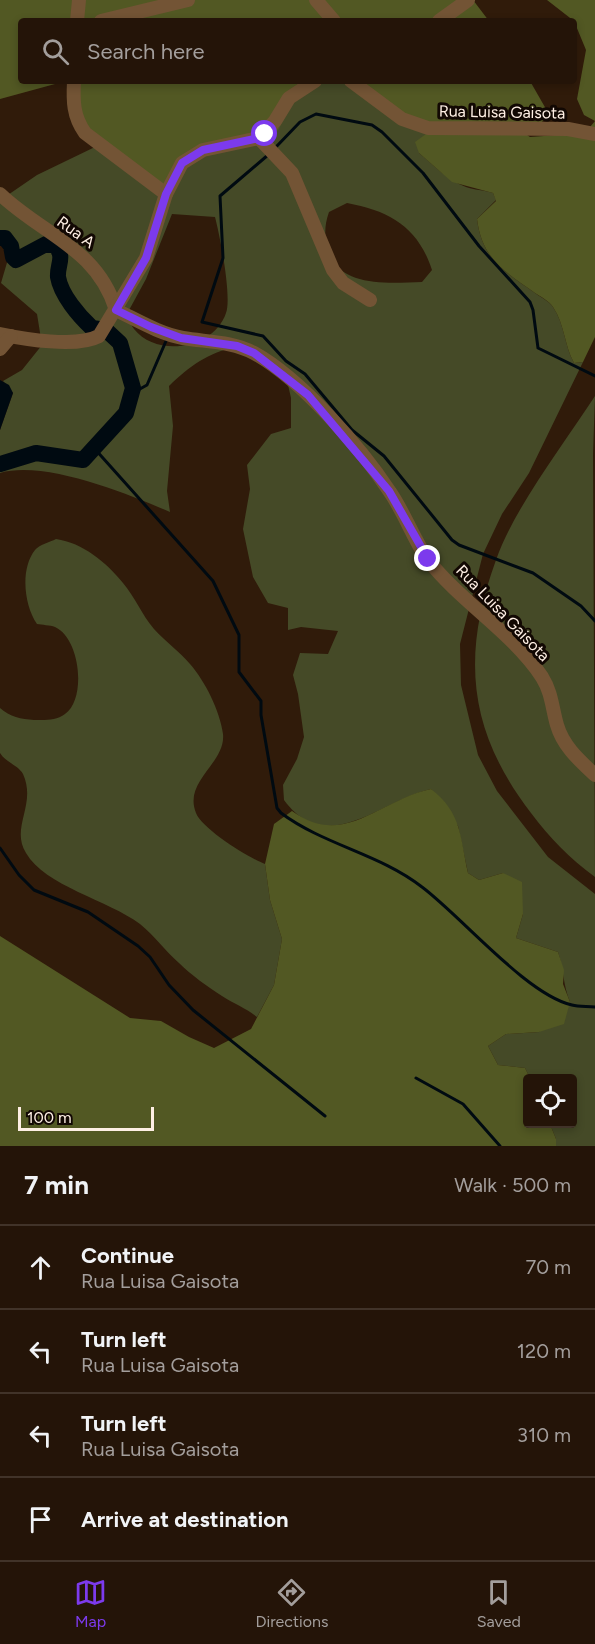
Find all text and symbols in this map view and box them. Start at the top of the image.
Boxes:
search box [18,18,577,84]
icon: search [39,35,72,68]
text: Search here [87,38,205,65]
street label: Rua Luisa Gaisota [439,101,565,123]
route start [251,120,277,146]
street label: Rua A [53,212,99,252]
route end [414,545,440,571]
street label: Rua Luisa Gaisota [452,561,554,665]
map controls [523,1074,577,1128]
button: locate [523,1074,577,1128]
scale bar [18,1104,154,1132]
text: 100 m [27,1108,72,1127]
text: 7 min [24,1169,89,1201]
text: Walk · 500 m [454,1173,571,1197]
text: Continue [81,1242,174,1269]
icon: ahead [24,1251,57,1284]
text: 70 m [525,1255,571,1279]
text: Rua Luisa Gaisota [81,1269,239,1293]
text: Turn left [81,1326,167,1353]
icon: left [24,1335,57,1368]
text: 120 m [517,1339,571,1363]
text: Rua Luisa Gaisota [81,1353,239,1377]
text: Turn left [81,1410,167,1437]
icon: left [24,1419,57,1452]
text: 310 m [517,1423,571,1447]
text: Rua Luisa Gaisota [81,1437,239,1461]
icon: arrive [24,1503,57,1536]
text: Arrive at destination [81,1506,289,1533]
tab: Map [74,1576,107,1631]
tab: Directions [255,1576,328,1631]
tab: Saved [477,1576,521,1631]

